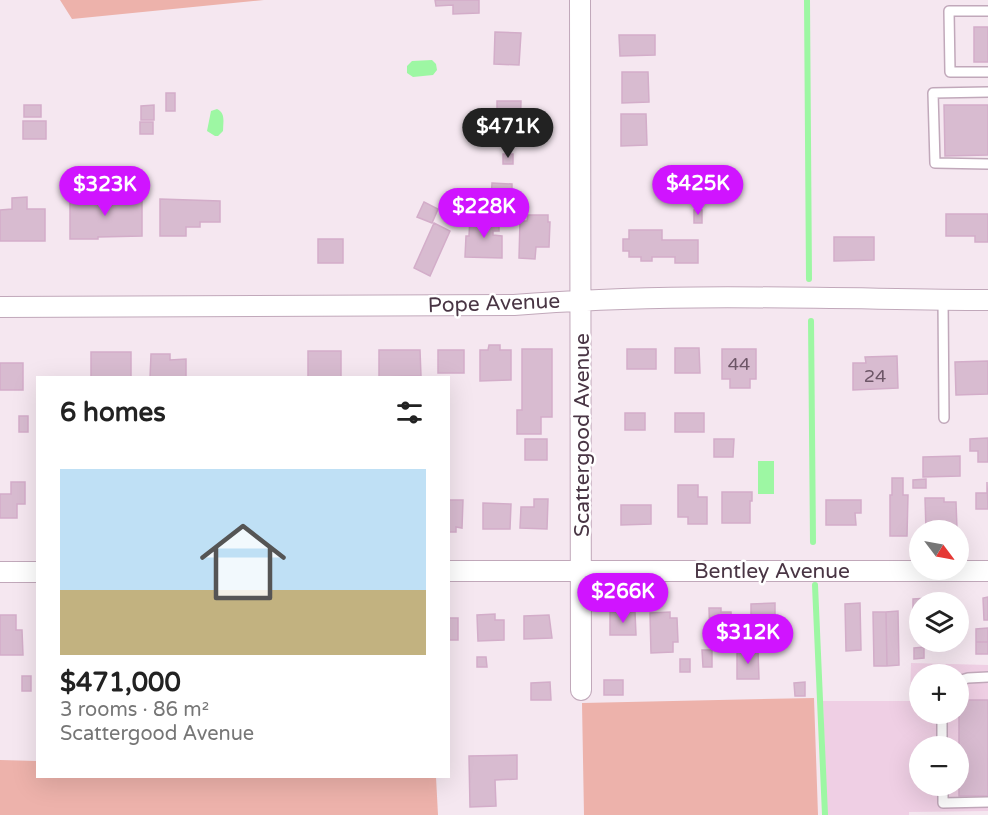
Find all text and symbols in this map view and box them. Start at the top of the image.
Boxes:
pin: $471K [466,108,550,159]
text: $471K [476,115,540,139]
pin: $425K [656,165,740,216]
pin: $323K [63,166,147,217]
text: $425K [666,172,730,196]
text: $323K [73,173,137,197]
pin: $228K [442,188,526,239]
text: $228K [452,195,516,219]
street label: Pope Avenue [427,289,561,318]
street label: Scattergood Avenue [570,333,595,537]
house number: 44 [728,353,750,375]
house number: 24 [864,365,886,387]
icon: filters [393,396,426,429]
text: 6 homes [60,397,166,428]
icon: home [189,508,297,616]
north arrow [909,520,969,580]
map controls [909,520,969,796]
street label: Bentley Avenue [694,559,850,584]
pin: $266K [581,573,665,624]
text: $266K [591,580,655,604]
button: layers [909,592,969,652]
pin: $312K [706,614,790,665]
text: $312K [716,621,780,645]
button: + [909,664,969,724]
text: $471,000 [60,667,181,698]
text: 3 rooms · 86 m² [60,698,209,722]
text: Scattergood Avenue [60,722,254,746]
button: − [909,736,969,796]

